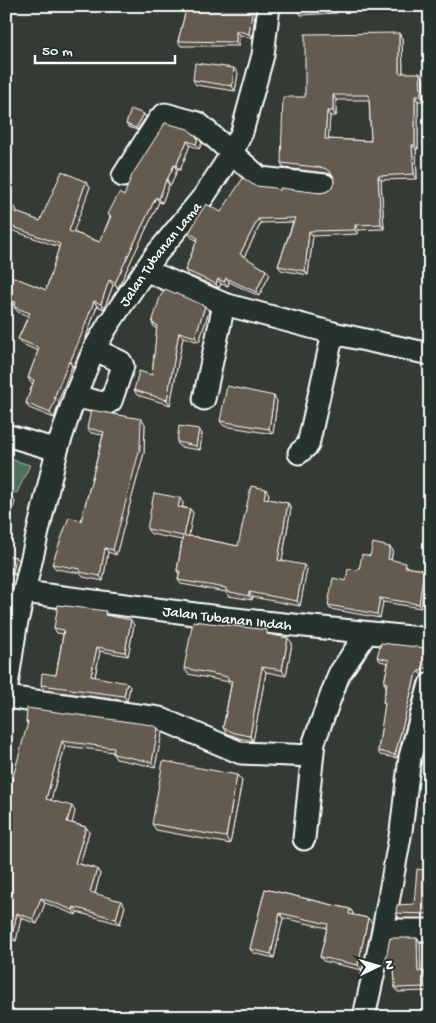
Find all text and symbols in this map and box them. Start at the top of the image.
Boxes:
scale bar [35,32,175,64]
text: 50 m [42,43,73,61]
street label: Jalan Tubanan Lama [116,198,207,311]
street label: Jalan Tubanan Indah [162,603,293,636]
north arrow [354,940,404,990]
text: N [380,960,397,970]

